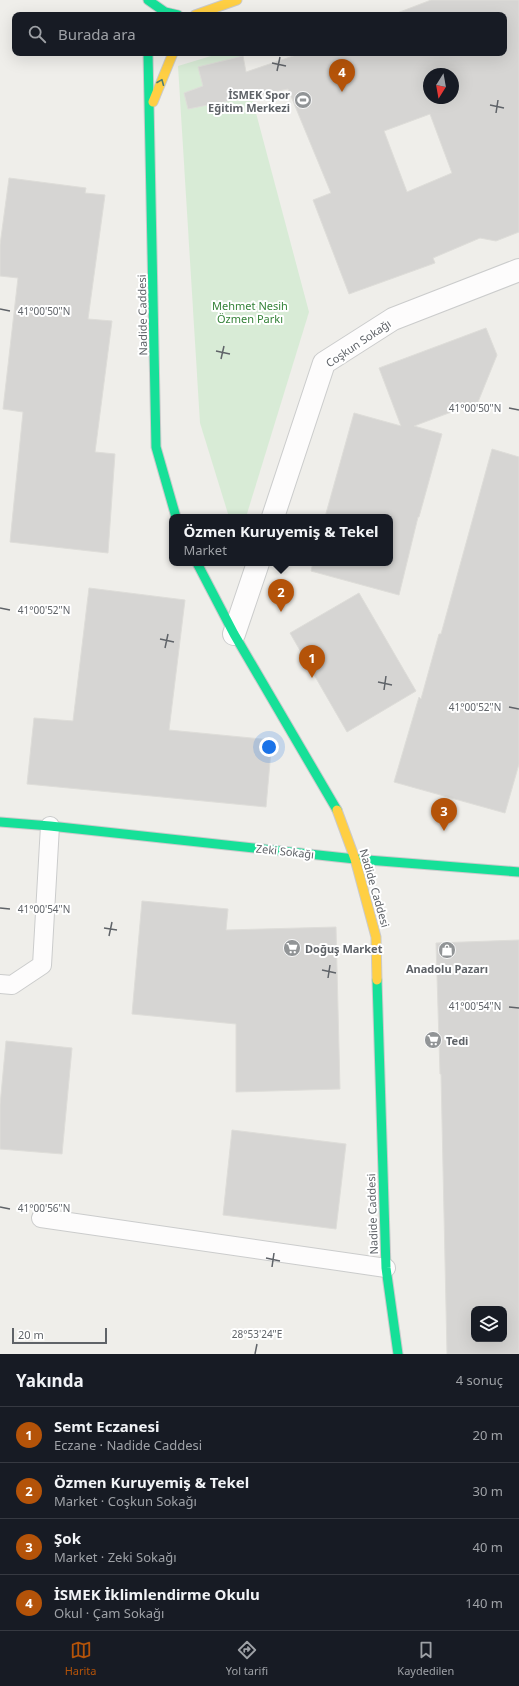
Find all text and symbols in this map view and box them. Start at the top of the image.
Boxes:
search box [12,12,507,56]
icon: search [26,23,48,45]
text: Burada ara [58,24,136,44]
pin: 4 [329,59,355,92]
north arrow [423,68,459,104]
one-way arrow [157,78,165,85]
place label: İSMEK Spor Eğitim Merkezi [208,87,290,115]
sports icon: İSMEK Spor Eğitim Merkezi [293,90,313,110]
street label: Nadide Caddesi [134,274,150,356]
park label: Mehmet Nesih Özmen Parkı [212,298,288,326]
text: 41°00'50"N [18,304,70,318]
street label: Coşkun Sokağı [322,316,394,370]
text: 41°00'50"N [449,401,501,415]
popup [169,514,393,566]
text: Özmen Kuruyemiş & Tekel [183,521,379,541]
text: Market [183,541,227,559]
pin: 2 [268,579,294,612]
text: 41°00'52"N [18,603,70,617]
pin: 1 [299,645,325,678]
text: 41°00'52"N [449,700,501,714]
your location [259,737,279,757]
pin: 3 [431,798,457,831]
street label: Zeki Sokağı [255,840,315,862]
street label: Nadide Caddesi [357,847,393,929]
text: 41°00'54"N [18,902,70,916]
supermarket icon: Doğuş Market [282,938,302,958]
shop icon: Anadolu Pazarı [437,940,457,960]
place label: Doğuş Market [305,941,383,956]
place label: Anadolu Pazarı [406,961,488,976]
text: 41°00'54"N [449,999,501,1013]
supermarket icon: Tedi [423,1030,443,1050]
place label: Tedi [446,1033,468,1048]
street label: Nadide Caddesi [363,1173,381,1255]
text: 41°00'56"N [18,1201,70,1215]
map controls [471,1306,507,1342]
button: layers [471,1306,507,1342]
scale bar [12,1326,107,1345]
text: 20 m [18,1327,44,1342]
text: 28°53'24"E [232,1327,282,1341]
text: Yakında [16,1369,84,1392]
text: 4 sonuç [456,1371,503,1389]
text: Semt Eczanesi [54,1416,160,1436]
text: 1 [25,1426,33,1444]
text: 20 m [473,1426,503,1444]
text: Eczane · Nadide Caddesi [54,1436,202,1454]
text: Özmen Kuruyemiş & Tekel [54,1472,249,1492]
text: 2 [25,1482,33,1500]
text: 30 m [473,1482,503,1500]
text: Market · Coşkun Sokağı [54,1492,197,1510]
text: Şok [54,1528,81,1548]
text: 3 [25,1538,33,1556]
text: 40 m [473,1538,503,1556]
text: Market · Zeki Sokağı [54,1548,177,1566]
text: İSMEK İklimlendirme Okulu [54,1584,260,1604]
text: 4 [25,1594,33,1612]
text: 140 m [465,1594,503,1612]
text: Okul · Çam Sokağı [54,1604,164,1622]
tab: Harita [65,1639,97,1678]
tab: Yol tarifi [226,1639,268,1678]
tab: Kaydedilen [397,1639,454,1678]

